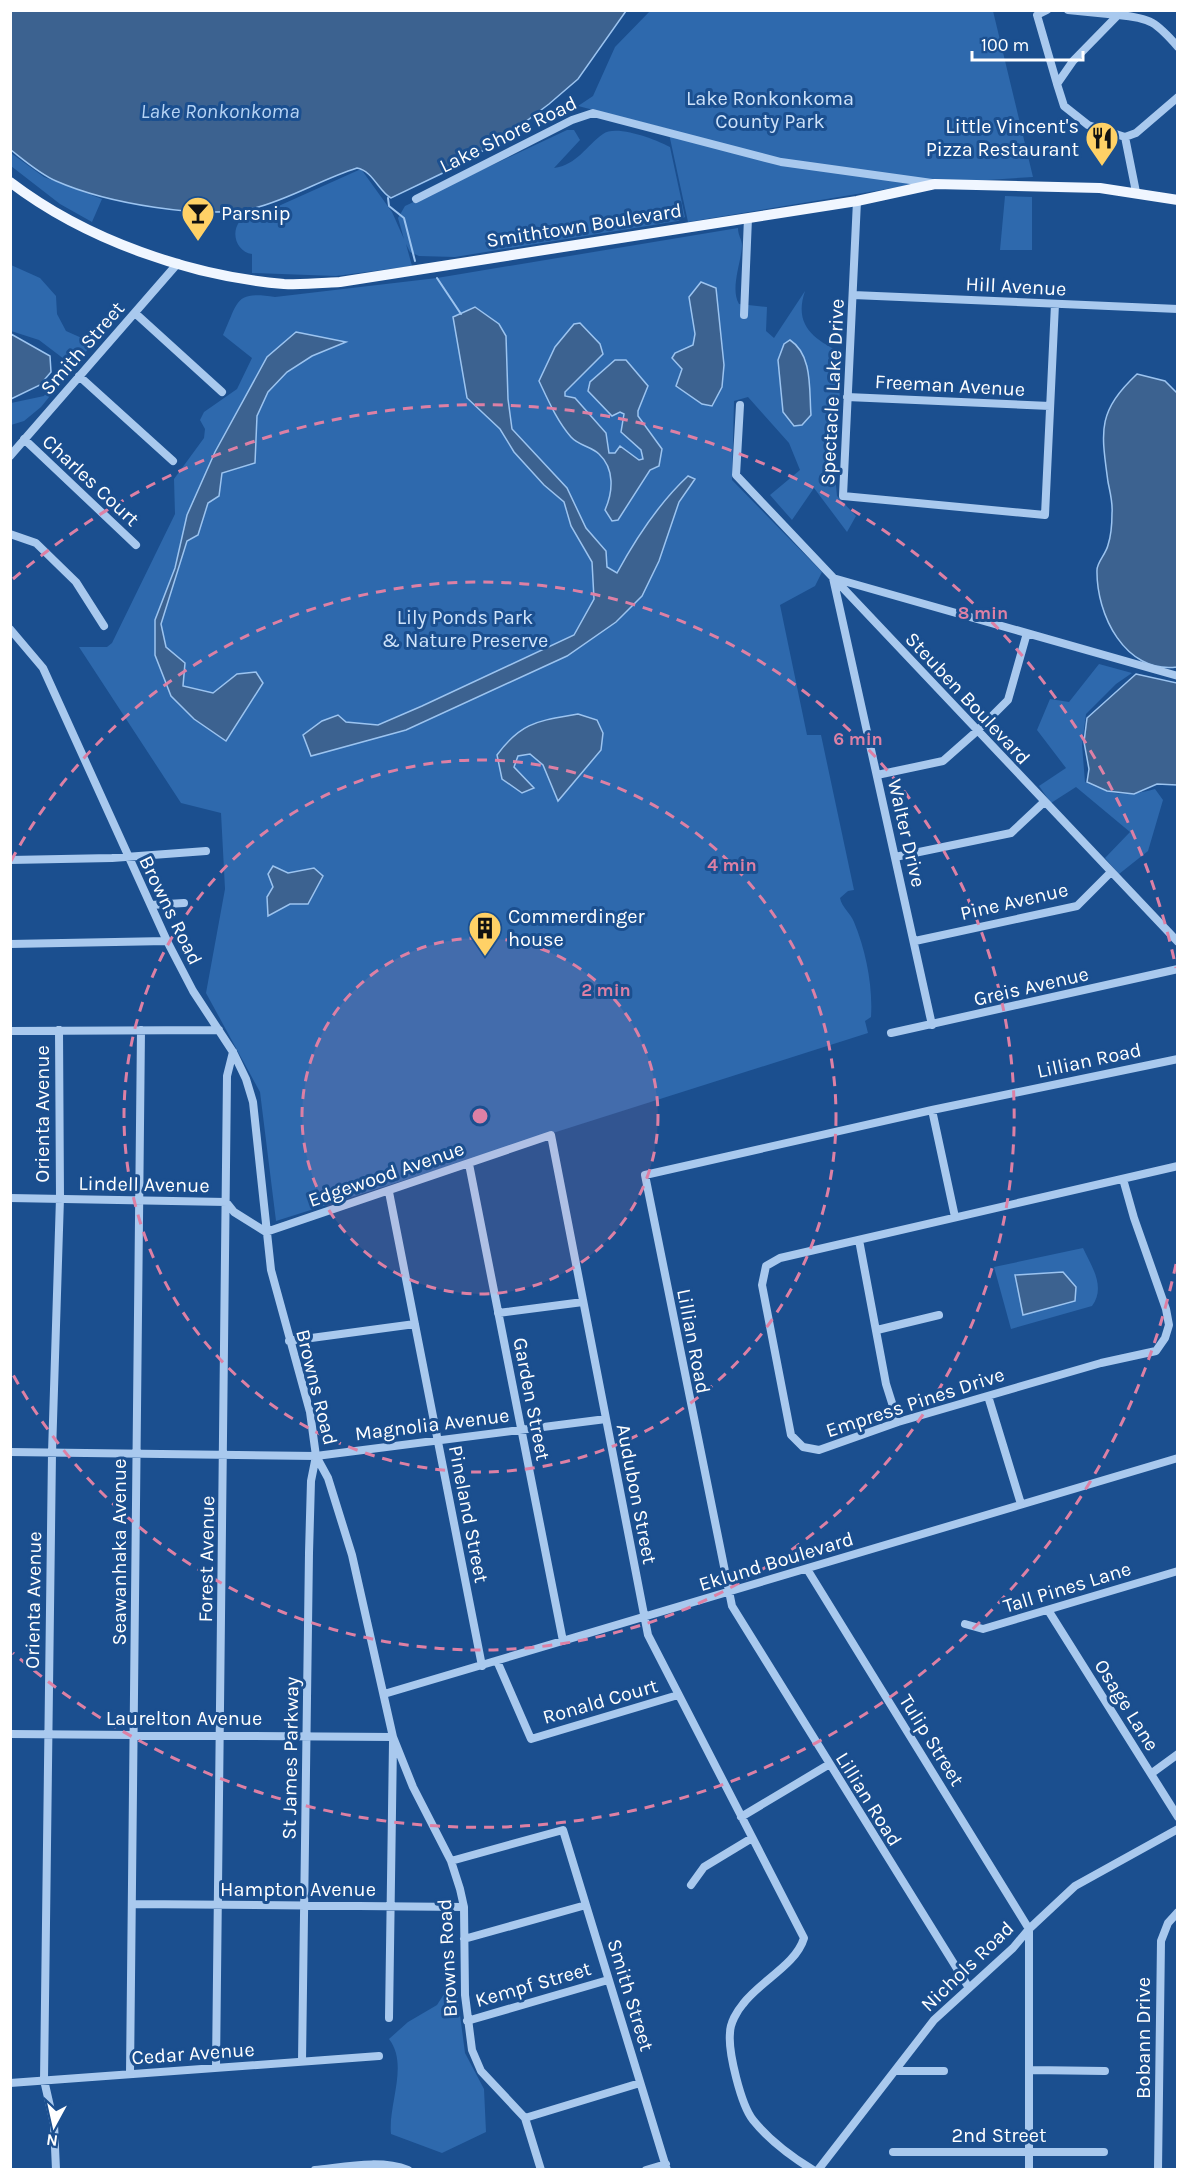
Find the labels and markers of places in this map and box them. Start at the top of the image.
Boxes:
place label: Little Vincent's Pizza Restaurant [926,115,1079,161]
restaurant icon: Little Vincent's Pizza Restaurant [1084,120,1120,167]
bar icon: Parsnip [180,195,216,242]
place label: Parsnip [221,202,291,225]
place label: Commerdinger house [508,905,646,951]
building icon: Commerdinger house [467,910,503,957]
centre of rings [470,1106,490,1126]

